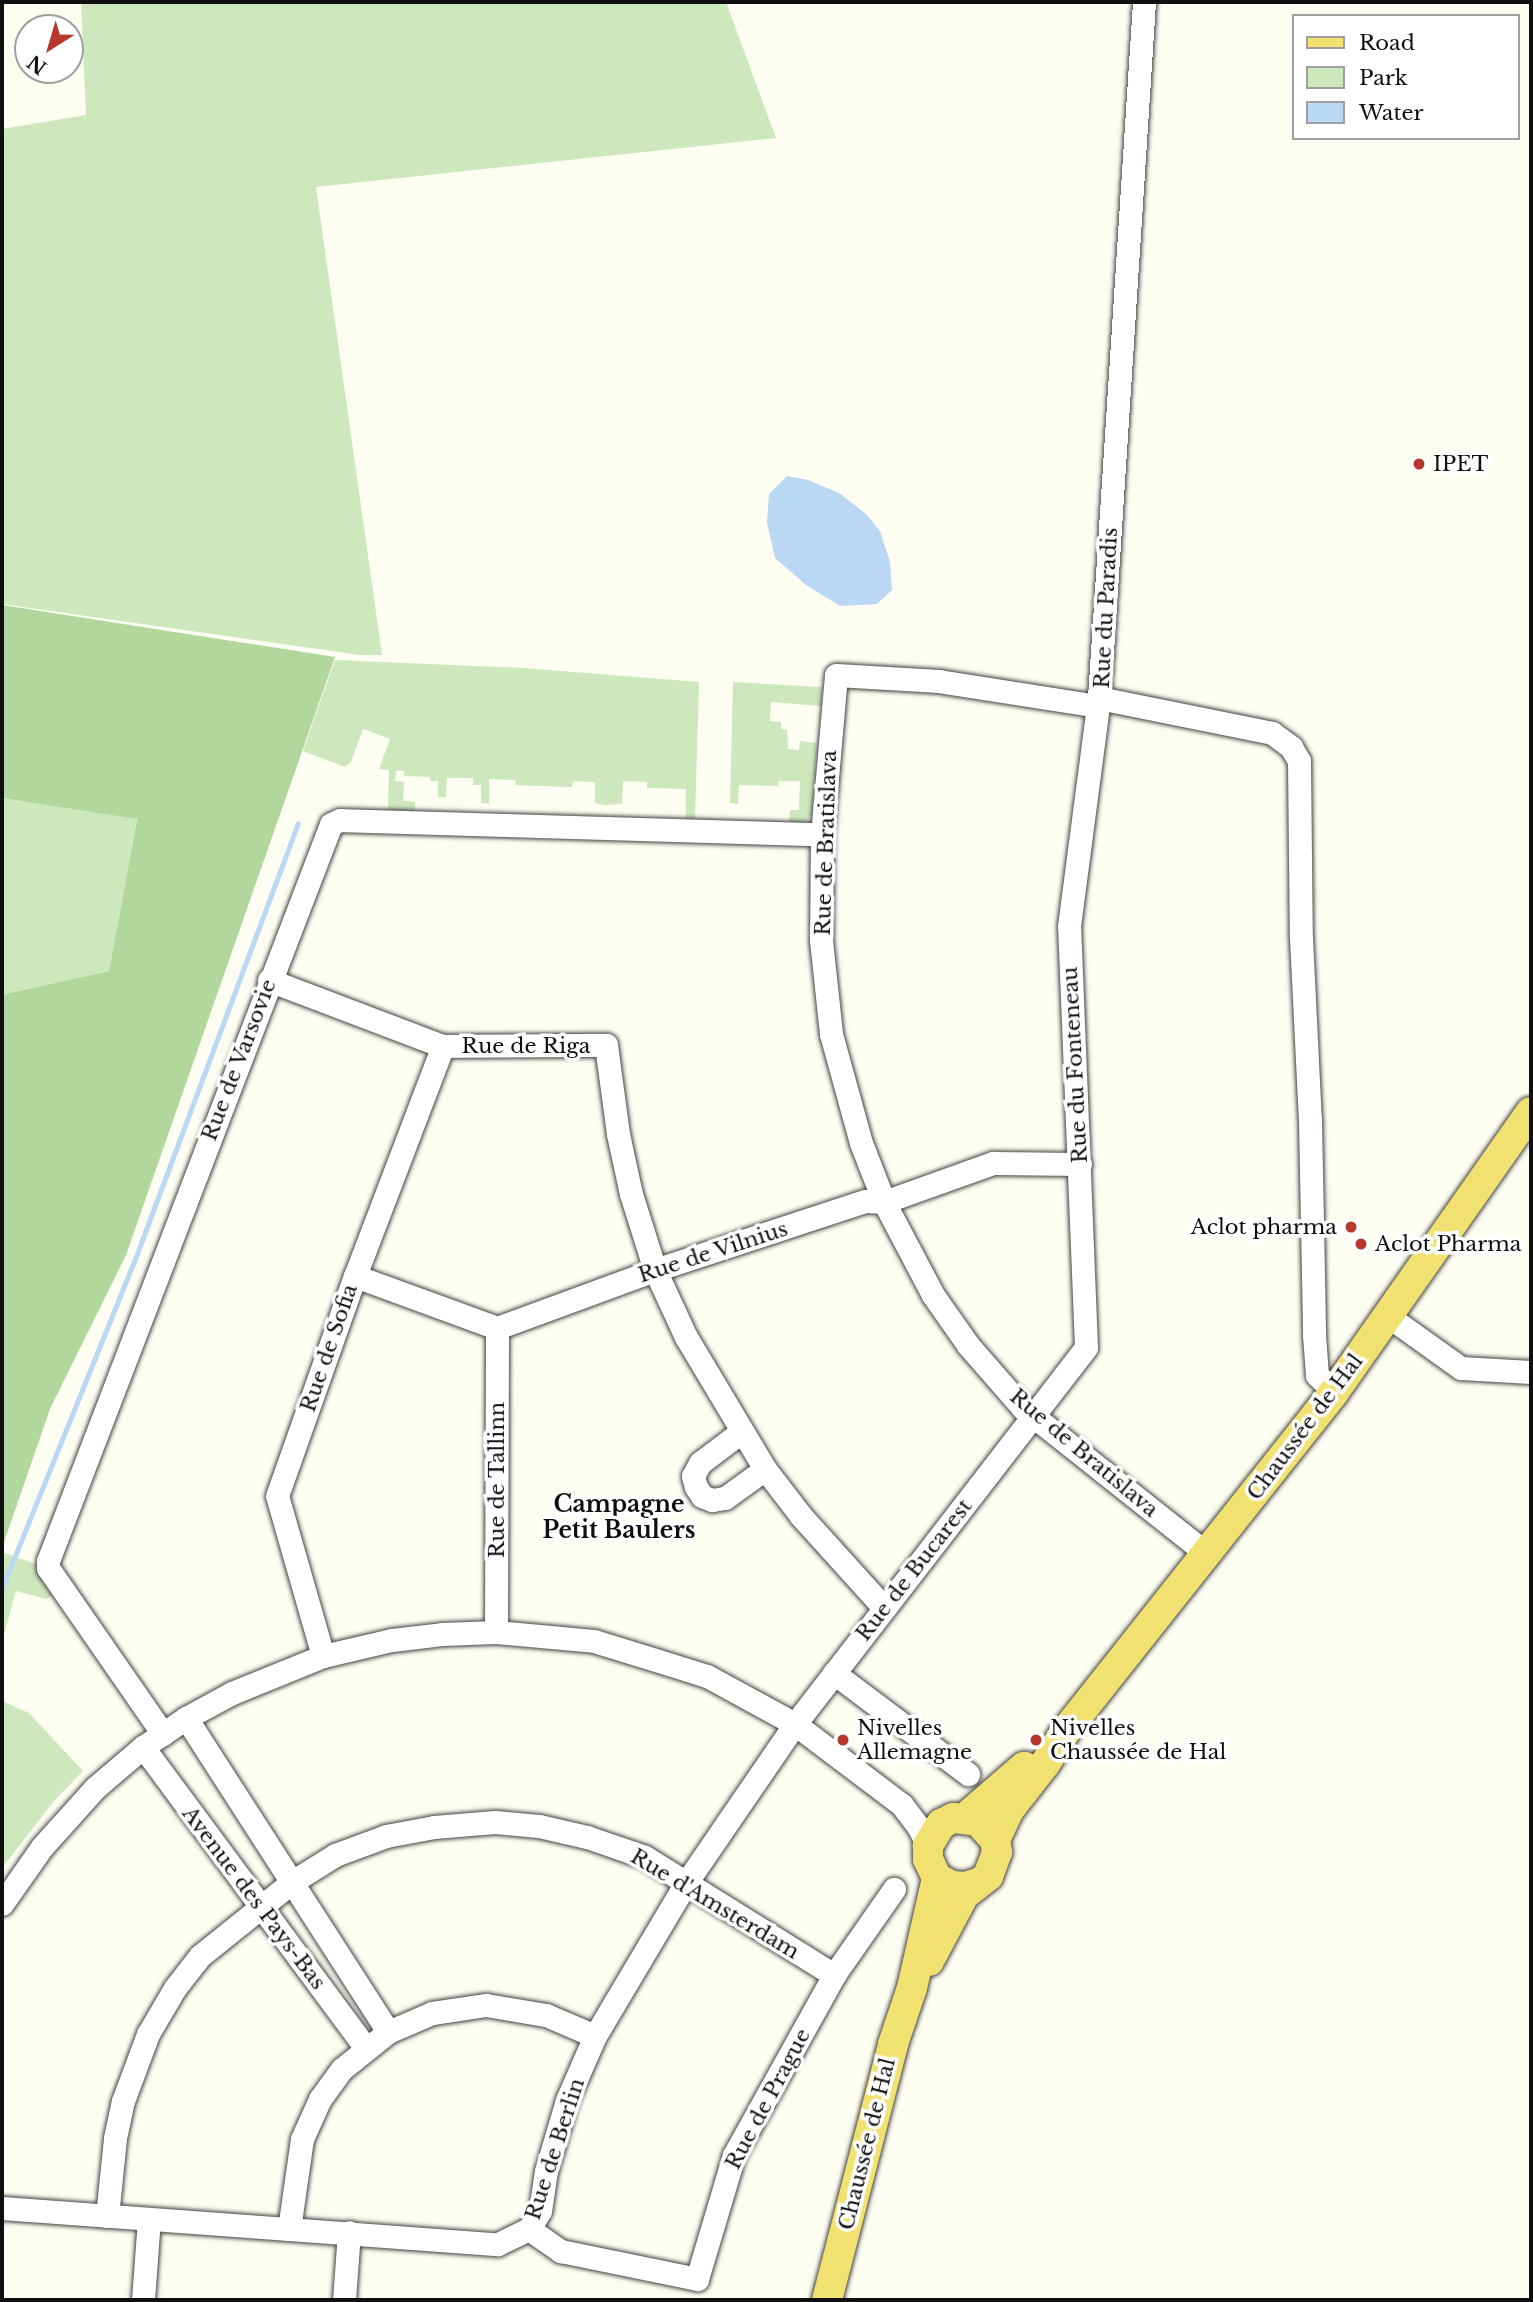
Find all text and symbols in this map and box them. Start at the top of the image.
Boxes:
north arrow [14,14,84,84]
legend [1292,14,1519,140]
text: Road [1359,30,1415,56]
text: N [23,50,51,79]
text: Park [1359,65,1408,91]
text: Water [1359,100,1423,126]
place label: IPET [1433,451,1488,477]
marker: IPET [1411,456,1427,472]
street label: Rue du Paradis [1089,527,1123,689]
street label: Rue de Bratislava [810,750,842,936]
street label: Rue du Fonteneau [1057,966,1093,1164]
street label: Rue de Varsovie [196,975,282,1145]
street label: Rue de Riga [462,1033,590,1059]
place label: Aclot pharma [1191,1214,1337,1240]
street label: Rue de Vilnius [635,1216,791,1288]
marker: Aclot pharma [1343,1219,1359,1235]
place label: Aclot Pharma [1375,1231,1521,1257]
marker: Aclot Pharma [1353,1236,1369,1252]
street label: Rue de Sofia [295,1281,363,1415]
street label: Chaussée de Hal [1242,1349,1368,1505]
street label: Rue de Bratislava [1005,1384,1163,1522]
street label: Rue de Tallinn [484,1402,510,1558]
district label: Campagne Petit Baulers [543,1490,695,1544]
street label: Rue de Bucarest [851,1494,977,1646]
place label: Nivelles Allemagne [857,1715,972,1765]
place label: Nivelles Chaussée de Hal [1050,1715,1226,1765]
marker: Nivelles Allemagne [835,1732,851,1748]
marker: Nivelles Chaussée de Hal [1028,1732,1044,1748]
street label: Avenue des Pays-Bas [177,1802,331,1994]
street label: Rue d'Amsterdam [626,1844,804,1964]
street label: Rue de Prague [720,2024,816,2174]
street label: Chaussée de Hal [833,2055,901,2233]
street label: Rue de Berlin [520,2075,590,2223]

